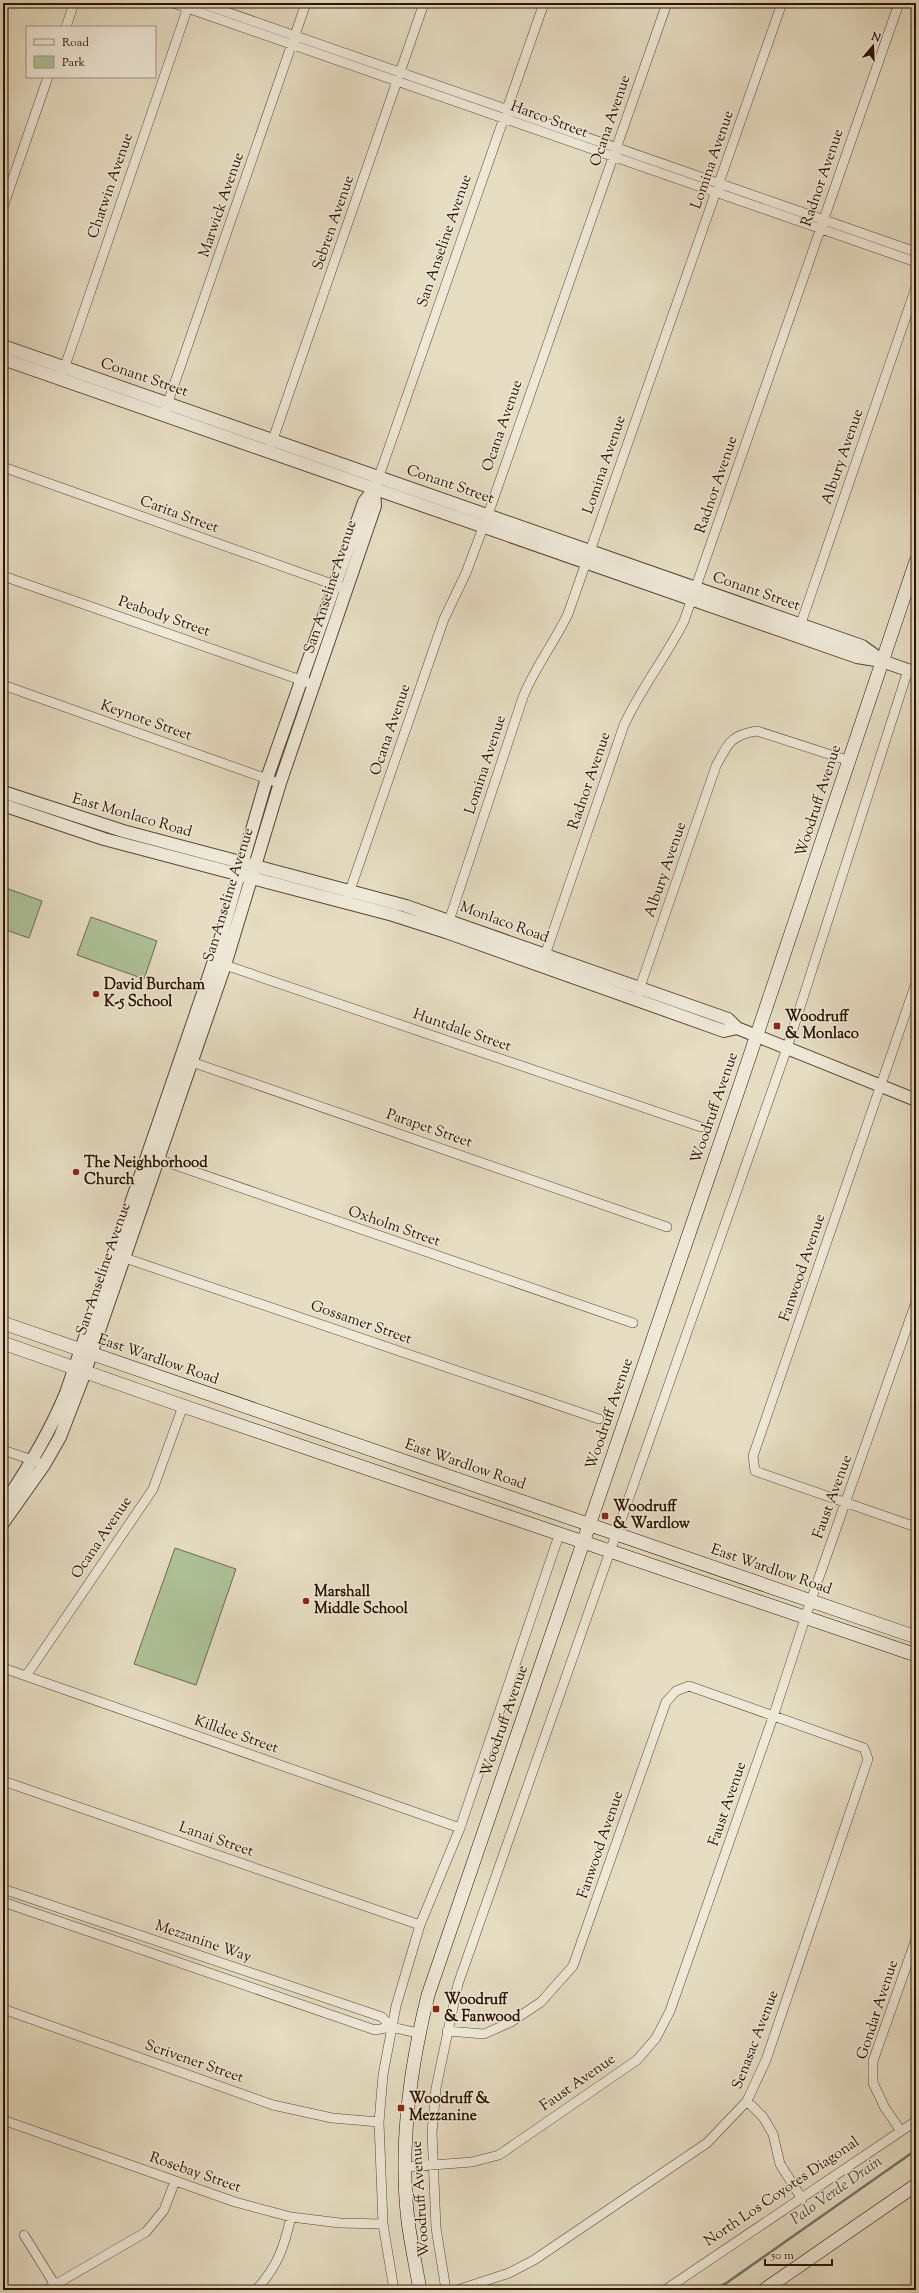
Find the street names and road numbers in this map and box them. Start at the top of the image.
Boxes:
street label: Ocana Avenue [586,72,636,170]
street label: Harco Street [507,96,591,144]
street label: Lomina Avenue [686,108,740,212]
street label: Radnor Avenue [796,126,850,230]
street label: Chatwin Avenue [83,130,139,242]
street label: Marwick Avenue [194,150,250,260]
street label: San Anseline Avenue [412,172,478,310]
street label: Sebren Avenue [308,173,360,273]
street label: Conant Street [97,353,191,403]
street label: Ocana Avenue [478,377,528,475]
street label: Albury Avenue [817,406,869,508]
street label: Lomina Avenue [578,413,632,517]
street label: Radnor Avenue [690,433,744,537]
street label: Conant Street [403,460,497,510]
street label: Carita Street [137,491,221,539]
street label: San Anseline Avenue [300,518,363,656]
street label: Conant Street [709,567,803,617]
street label: Peabody Street [115,591,213,643]
street label: Ocana Avenue [366,681,416,779]
street label: Keynote Street [98,696,194,746]
street label: Lomina Avenue [460,713,512,817]
street label: Radnor Avenue [563,729,617,833]
street label: Woodruff Avenue [791,742,847,860]
street label: East Monlaco Road [70,789,195,843]
street label: Albury Avenue [640,819,692,921]
street label: San Anseline Avenue [199,825,259,965]
street label: Monlaco Road [457,897,552,949]
street label: Huntdale Street [410,1004,514,1058]
street label: Woodruff Avenue [686,1049,744,1167]
street label: Parapet Street [383,1104,475,1154]
street label: San Anseline Avenue [71,1200,137,1338]
street label: Oxholm Street [345,1201,443,1253]
street label: Fanwood Avenue [775,1211,831,1325]
street label: Gossamer Street [307,1296,415,1350]
street label: East Wardlow Road [95,1329,222,1391]
street label: Woodruff Avenue [581,1355,639,1473]
street label: East Wardlow Road [402,1434,529,1496]
street label: Faust Avenue [808,1452,858,1542]
street label: Ocana Avenue [67,1493,137,1583]
street label: East Wardlow Road [708,1539,835,1601]
street label: Woodruff Avenue [476,1662,534,1780]
street label: Killdee Street [191,1711,281,1759]
street label: Faust Avenue [704,1759,752,1849]
street label: Fanwood Avenue [573,1788,629,1902]
street label: Lanai Street [176,1817,256,1863]
street label: Mezzanine Way [152,1916,255,1969]
street label: Gondar Avenue [852,1958,904,2062]
street label: Senasac Avenue [727,1987,785,2092]
street label: Scrivener Street [142,2035,246,2089]
street label: Faust Avenue [536,2049,620,2117]
street label: North Los Coyotes Diagonal [700,2132,864,2252]
street label: Woodruff Avenue [406,2140,436,2258]
street label: Rosebay Street [146,2148,244,2198]

